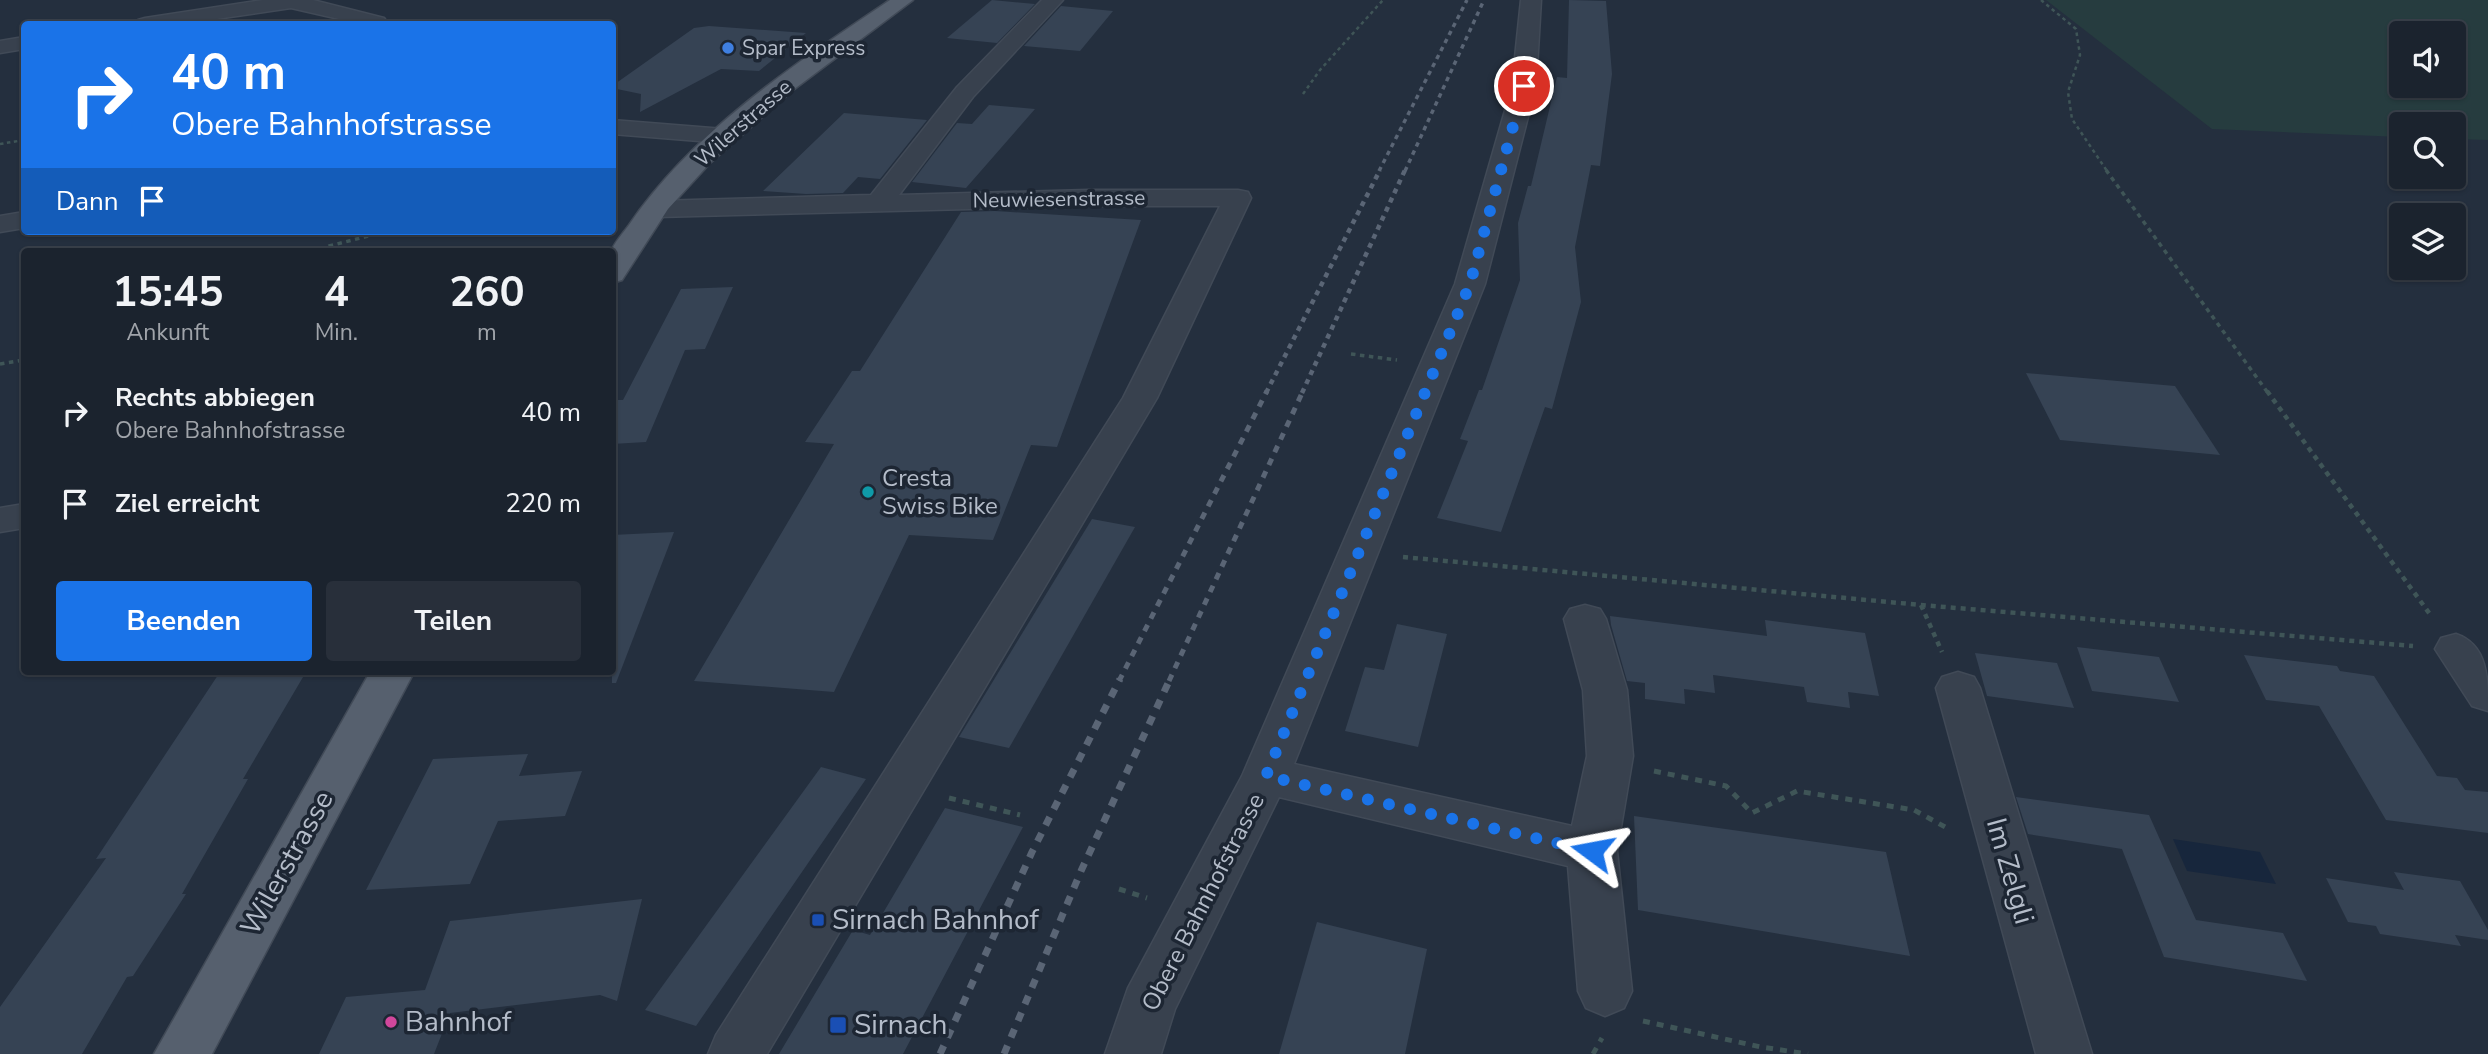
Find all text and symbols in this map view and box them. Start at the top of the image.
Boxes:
map controls [2389,21,2466,280]
button: sound [2389,21,2466,98]
place label: Spar Express [742,34,865,62]
text: 40 m [171,39,286,106]
marker: Spar Express [720,40,736,56]
icon: right [56,49,147,140]
pin [1494,56,1554,116]
icon: arrive [1505,67,1543,105]
street label: Wilerstrasse [689,73,797,173]
text: Obere Bahnhofstrasse [171,103,491,146]
button: search [2389,112,2466,189]
icon: arrive [133,182,171,220]
street label: Neuwiesenstrasse [972,183,1146,215]
text: Dann [56,184,119,219]
button: layers [2389,203,2466,280]
text: 15:45 [112,264,223,321]
text: 4 [324,264,349,321]
text: 260 [449,264,525,321]
text: Ankunft [127,317,209,348]
text: Min. [315,317,358,348]
text: m [477,317,497,348]
text: Rechts abbiegen [115,380,315,415]
icon: right [56,394,94,432]
text: 40 m [521,395,581,430]
text: Obere Bahnhofstrasse [115,415,345,446]
place label: Cresta Swiss Bike [882,462,998,522]
marker: Cresta Swiss Bike [860,484,876,500]
icon: arrive [56,485,94,523]
text: Ziel erreicht [115,486,259,521]
text: 220 m [505,486,581,521]
button: Beenden [56,581,312,661]
button: Teilen [326,581,581,661]
street label: Wilerstrasse [232,784,342,942]
street label: Obere Bahnhofstrasse [1134,788,1272,1016]
position arrow [1555,814,1629,888]
street label: Im Zelgli [1977,814,2043,928]
place label: Sirnach Bahnhof [832,901,1039,939]
marker: Sirnach Bahnhof [810,912,826,928]
place label: Bahnhof [405,1003,512,1041]
place label: Sirnach [854,1006,947,1044]
marker: Bahnhof [383,1014,399,1030]
marker: Sirnach [828,1015,848,1035]

